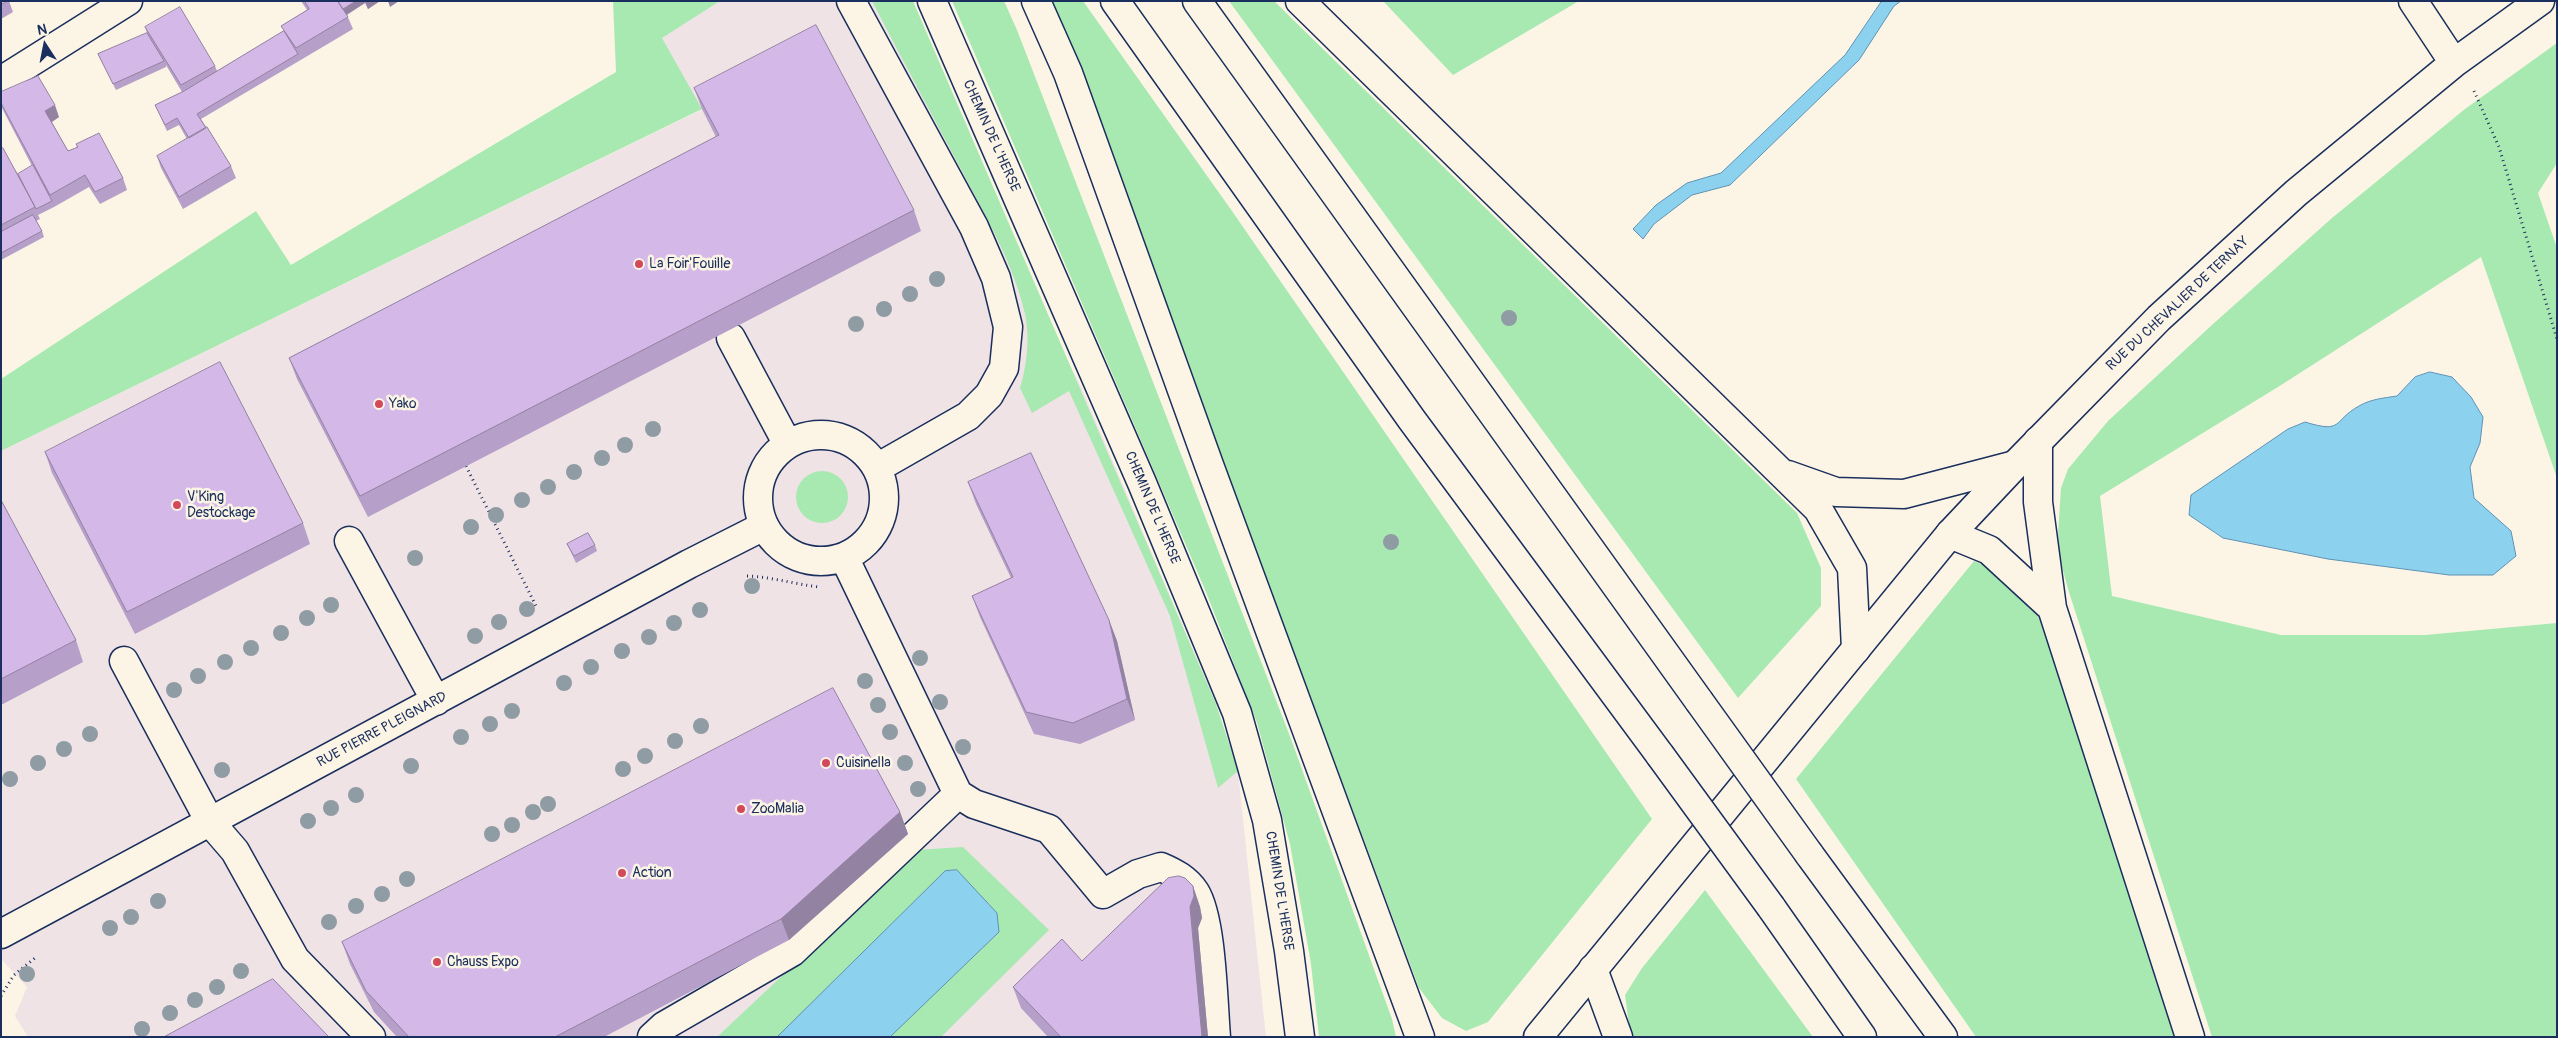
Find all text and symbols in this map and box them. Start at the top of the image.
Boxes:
north arrow [20,20,70,70]
text: N [36,21,48,39]
street label: CHEMIN DE L'HERSE [959,77,1023,195]
street label: RUE DU CHEVALIER DE TERNAY [2103,233,2253,375]
place label: La Foir'Fouille [649,256,730,272]
marker: La Foir'Fouille [633,258,645,270]
place label: Yako [389,396,416,412]
marker: Yako [373,398,385,410]
street label: CHEMIN DE L'HERSE [1121,449,1183,567]
place label: V'King Destockage [187,489,256,522]
marker: V'King Destockage [171,499,183,511]
street label: RUE PIERRE PLEIGNARD [314,689,450,771]
place label: Cuisinella [836,755,891,771]
marker: Cuisinella [820,757,832,769]
place label: ZooMalia [751,801,804,817]
marker: ZooMalia [735,803,747,815]
street label: CHEMIN DE L'HERSE [1261,830,1297,952]
place label: Action [632,865,672,881]
marker: Action [616,867,628,879]
place label: Chauss Expo [447,954,519,970]
marker: Chauss Expo [431,956,443,968]

